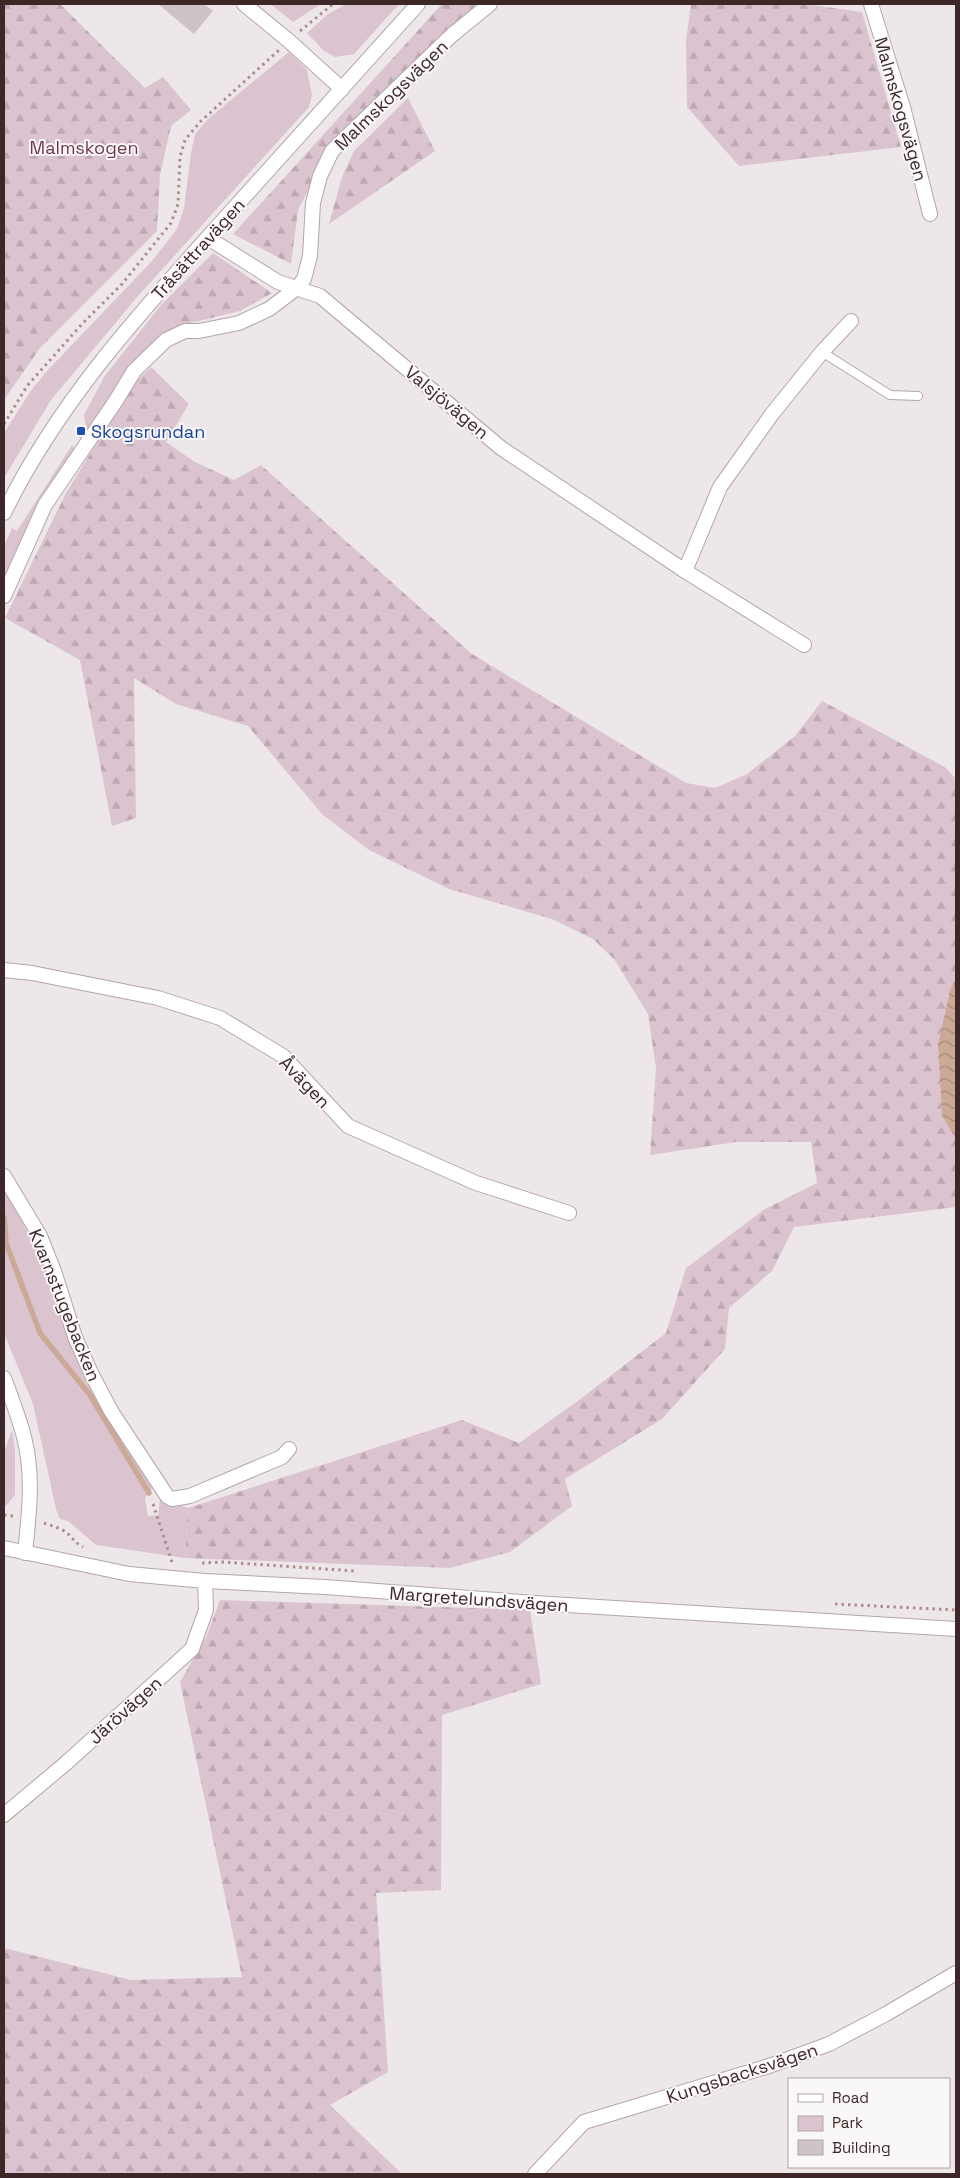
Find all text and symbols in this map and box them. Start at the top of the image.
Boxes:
street label: Malmskogsvägen [869,34,933,184]
street label: Malmskogsvägen [329,35,453,155]
park label: Malmskogen [30,136,138,159]
street label: Tråsättravägen [146,193,250,305]
street label: Valsjövägen [400,360,494,444]
place label: Skogsrundan [91,420,205,443]
marker: Skogsrundan [75,425,87,437]
street label: Åvägen [275,1051,335,1113]
street label: Kvarnstugebacken [24,1225,106,1385]
street label: Margretelundsvägen [389,1581,569,1617]
street label: Järövägen [84,1671,166,1749]
street label: Kungsbacksvägen [663,2038,821,2108]
legend [788,2078,950,2168]
text: Road [832,2088,869,2107]
text: Park [832,2113,863,2132]
text: Building [832,2138,891,2157]

